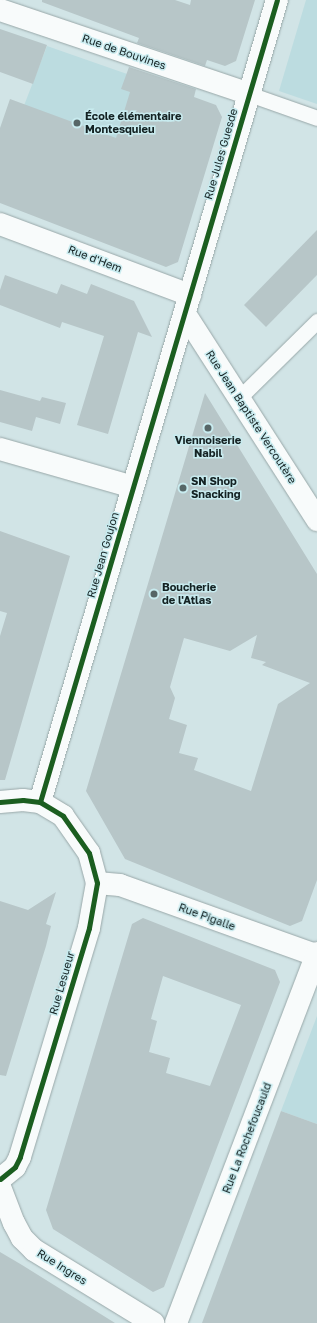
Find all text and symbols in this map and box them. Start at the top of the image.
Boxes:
street label: Rue de Bouvines [80,31,168,73]
street label: Rue Jules Guesde [202,107,240,201]
place label: École élémentaire Montesquieu [85,110,181,136]
marker: École élémentaire Montesquieu [72,118,82,128]
street label: Rue d'Hem [66,243,124,275]
street label: Rue Jean Baptiste Vercoutère [203,348,299,486]
marker: Viennoiserie Nabil [203,423,213,433]
place label: Viennoiserie Nabil [175,434,241,460]
place label: SN Shop Snacking [191,475,241,501]
marker: SN Shop Snacking [178,483,188,493]
street label: Rue Jean Goujon [84,511,122,599]
place label: Boucherie de l'Atlas [162,581,216,607]
marker: Boucherie de l'Atlas [149,589,159,599]
street label: Rue Pigalle [177,901,237,933]
street label: Rue Lesueur [47,950,77,1016]
street label: Rue La Rochefoucauld [220,1081,274,1195]
street label: Rue Ingres [35,1246,89,1288]

